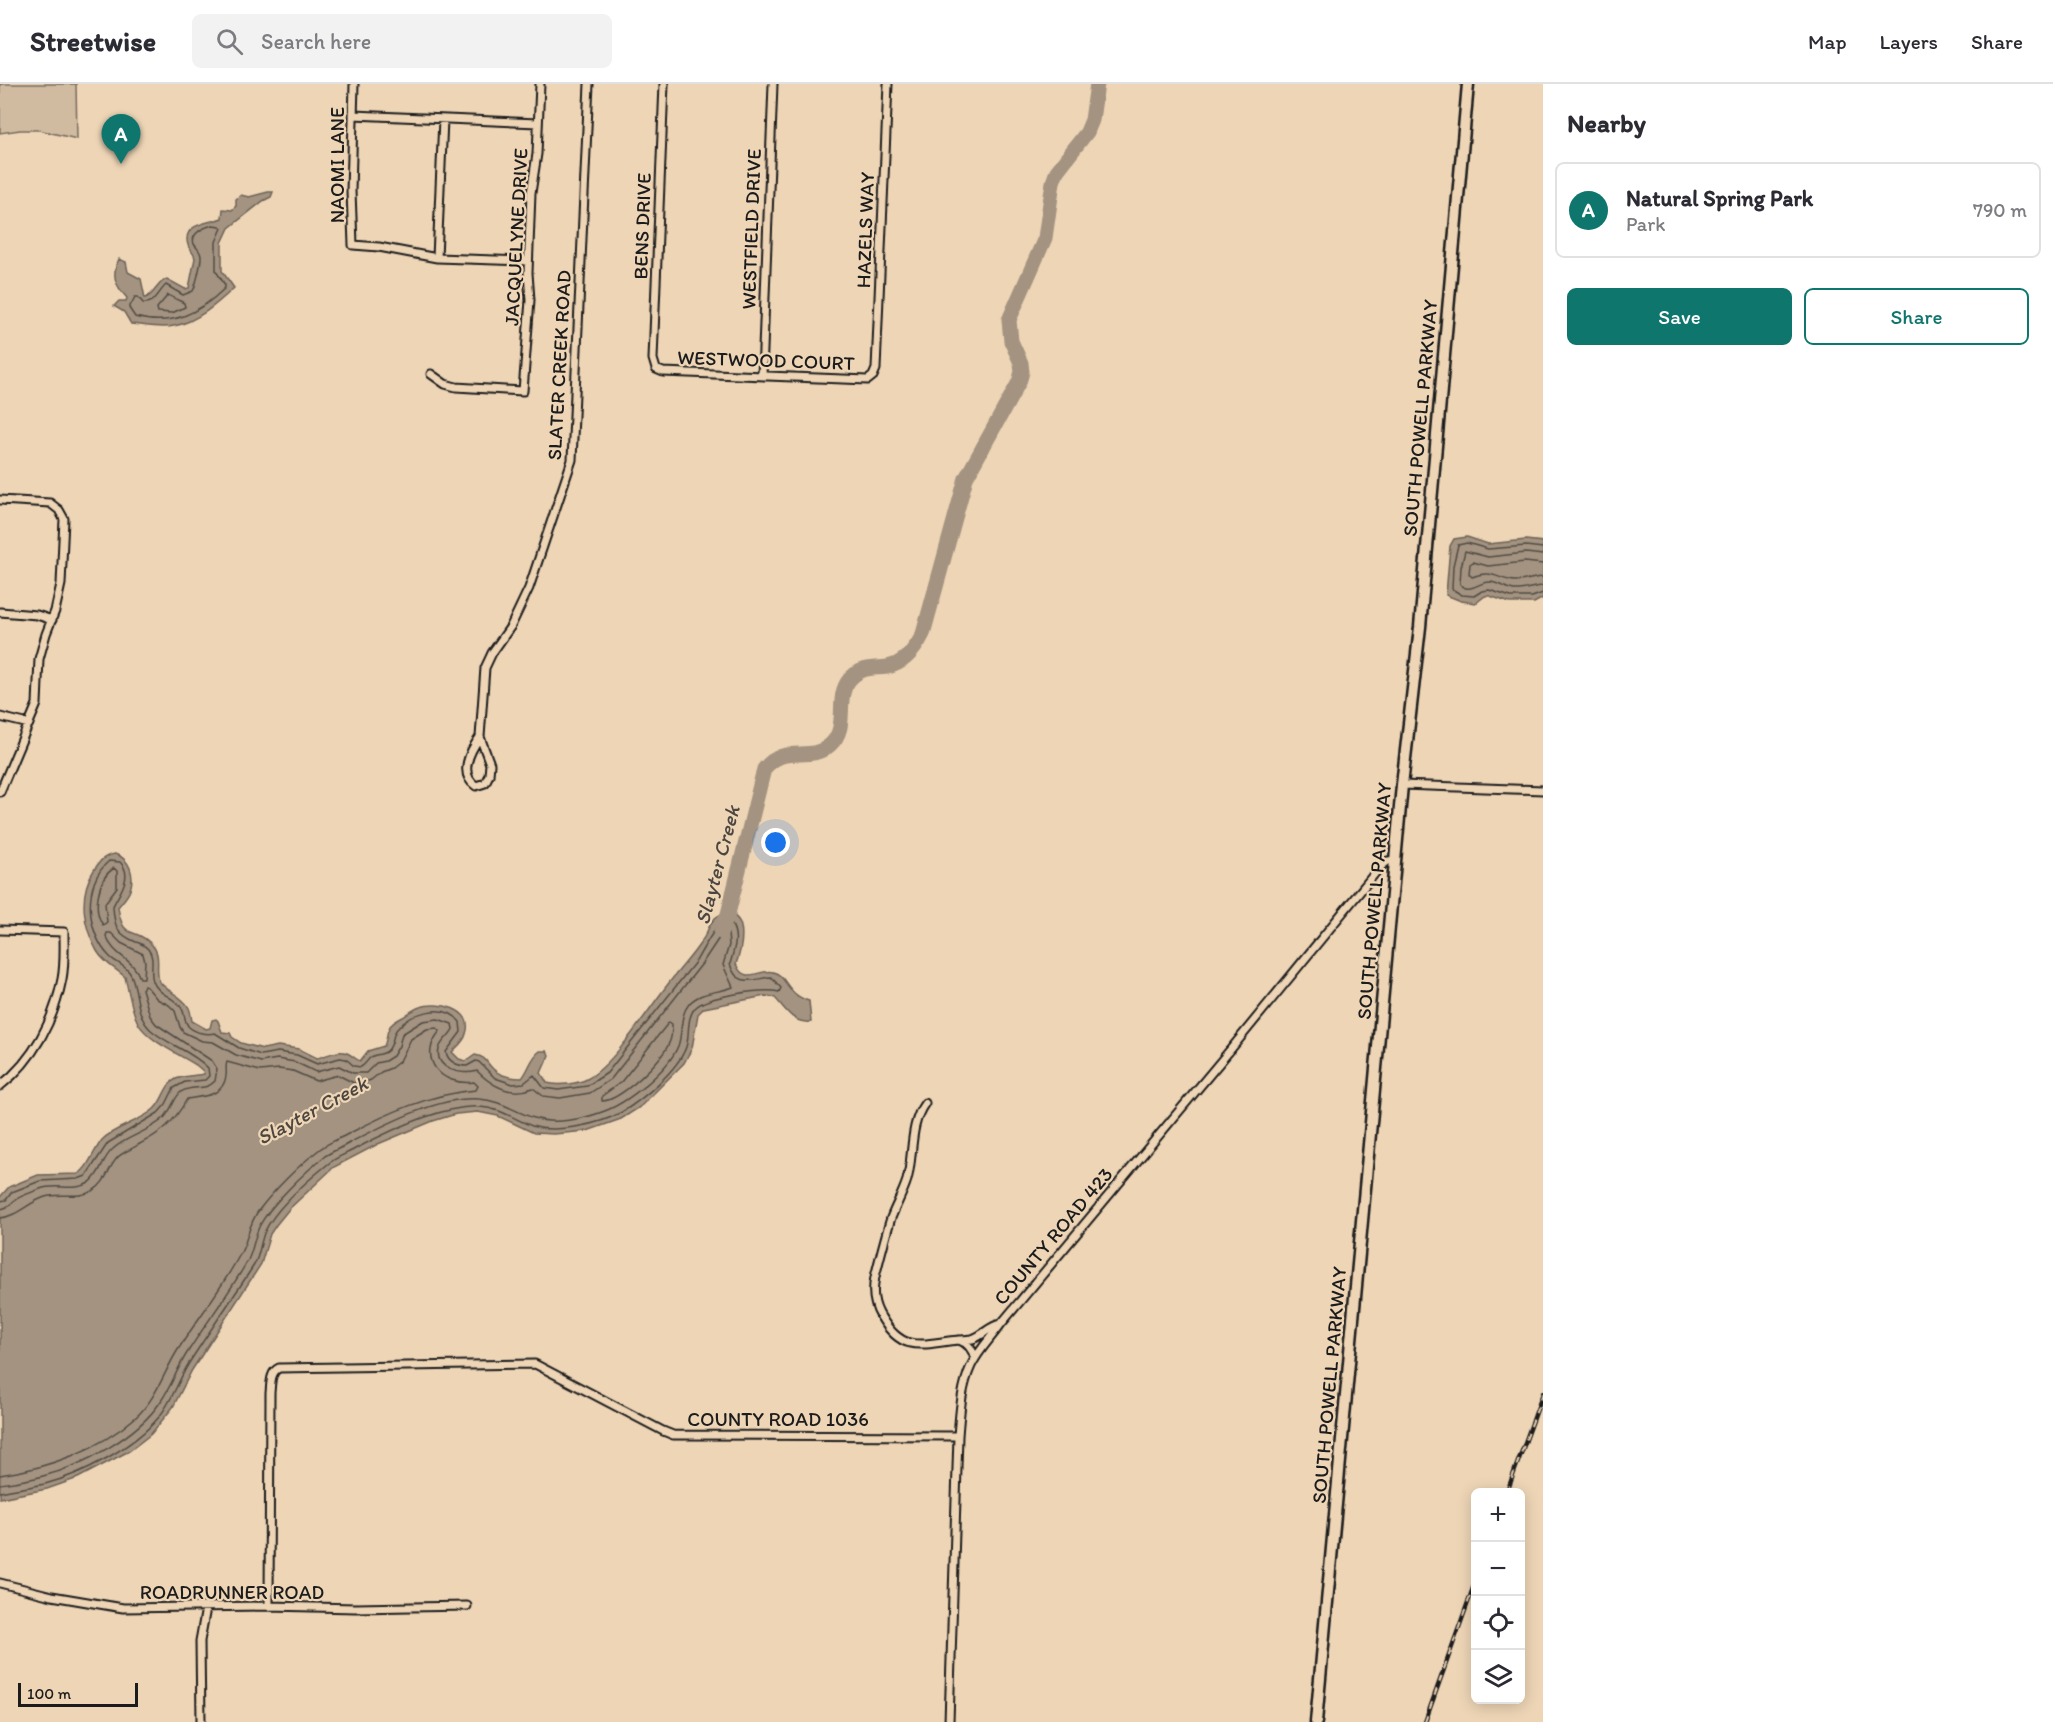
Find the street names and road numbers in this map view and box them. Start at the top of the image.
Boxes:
street label: NAOMI LANE [325,107,349,223]
street label: JACQUELYNE DRIVE [499,147,533,327]
street label: WESTFIELD DRIVE [736,148,766,310]
street label: HAZELS WAY [851,171,879,289]
street label: BENS DRIVE [628,172,656,280]
street label: SLATER CREEK ROAD [542,269,576,461]
street label: SOUTH POWELL PARKWAY [1398,298,1442,538]
street label: WESTWOOD COURT [677,345,855,375]
street label: SOUTH POWELL PARKWAY [1352,781,1396,1021]
street label: COUNTY ROAD 423 [989,1162,1118,1310]
street label: SOUTH POWELL PARKWAY [1307,1265,1351,1505]
street label: COUNTY ROAD 1036 [687,1407,869,1431]
street label: ROADRUNNER ROAD [140,1580,324,1604]

